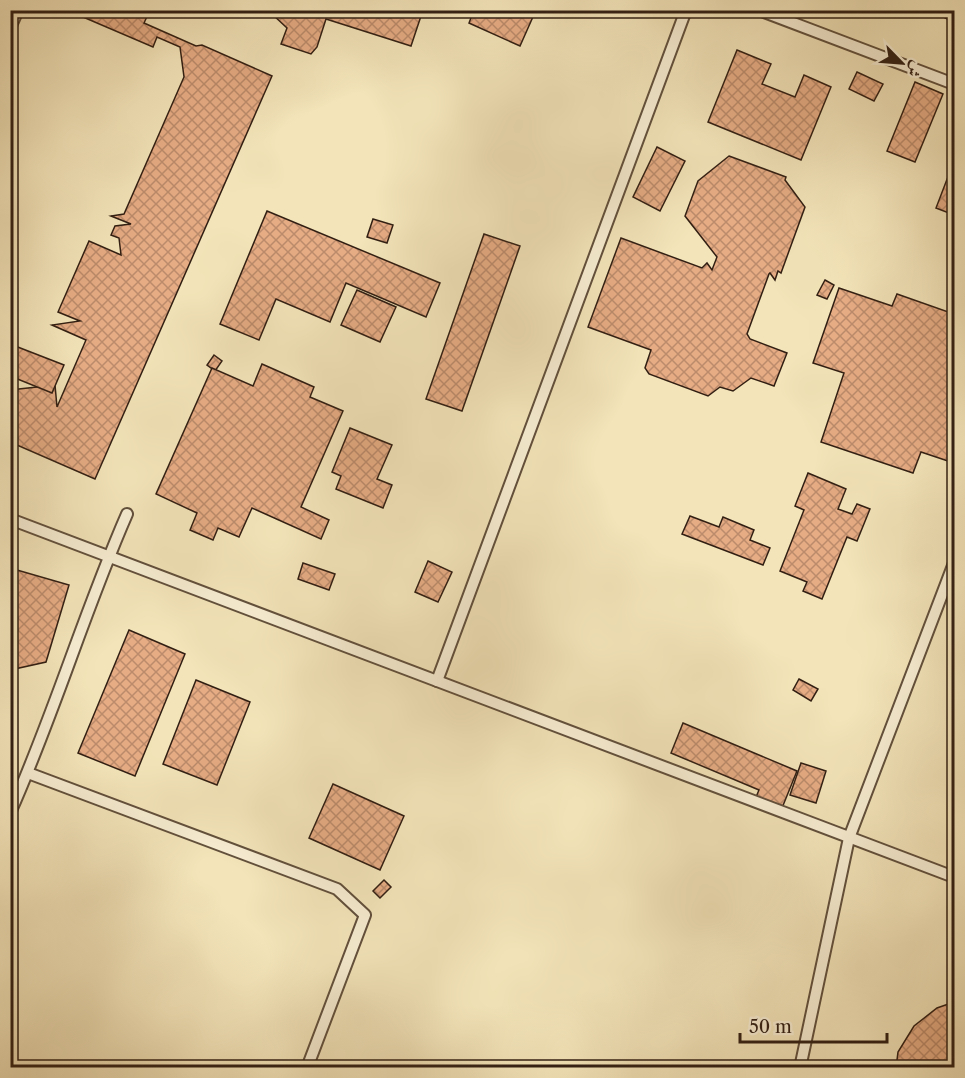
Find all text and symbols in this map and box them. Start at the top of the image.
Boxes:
north arrow [872,33,932,93]
text: ش [903,58,928,81]
scale bar [740,1006,887,1044]
text: 50 m [749,1016,792,1038]

